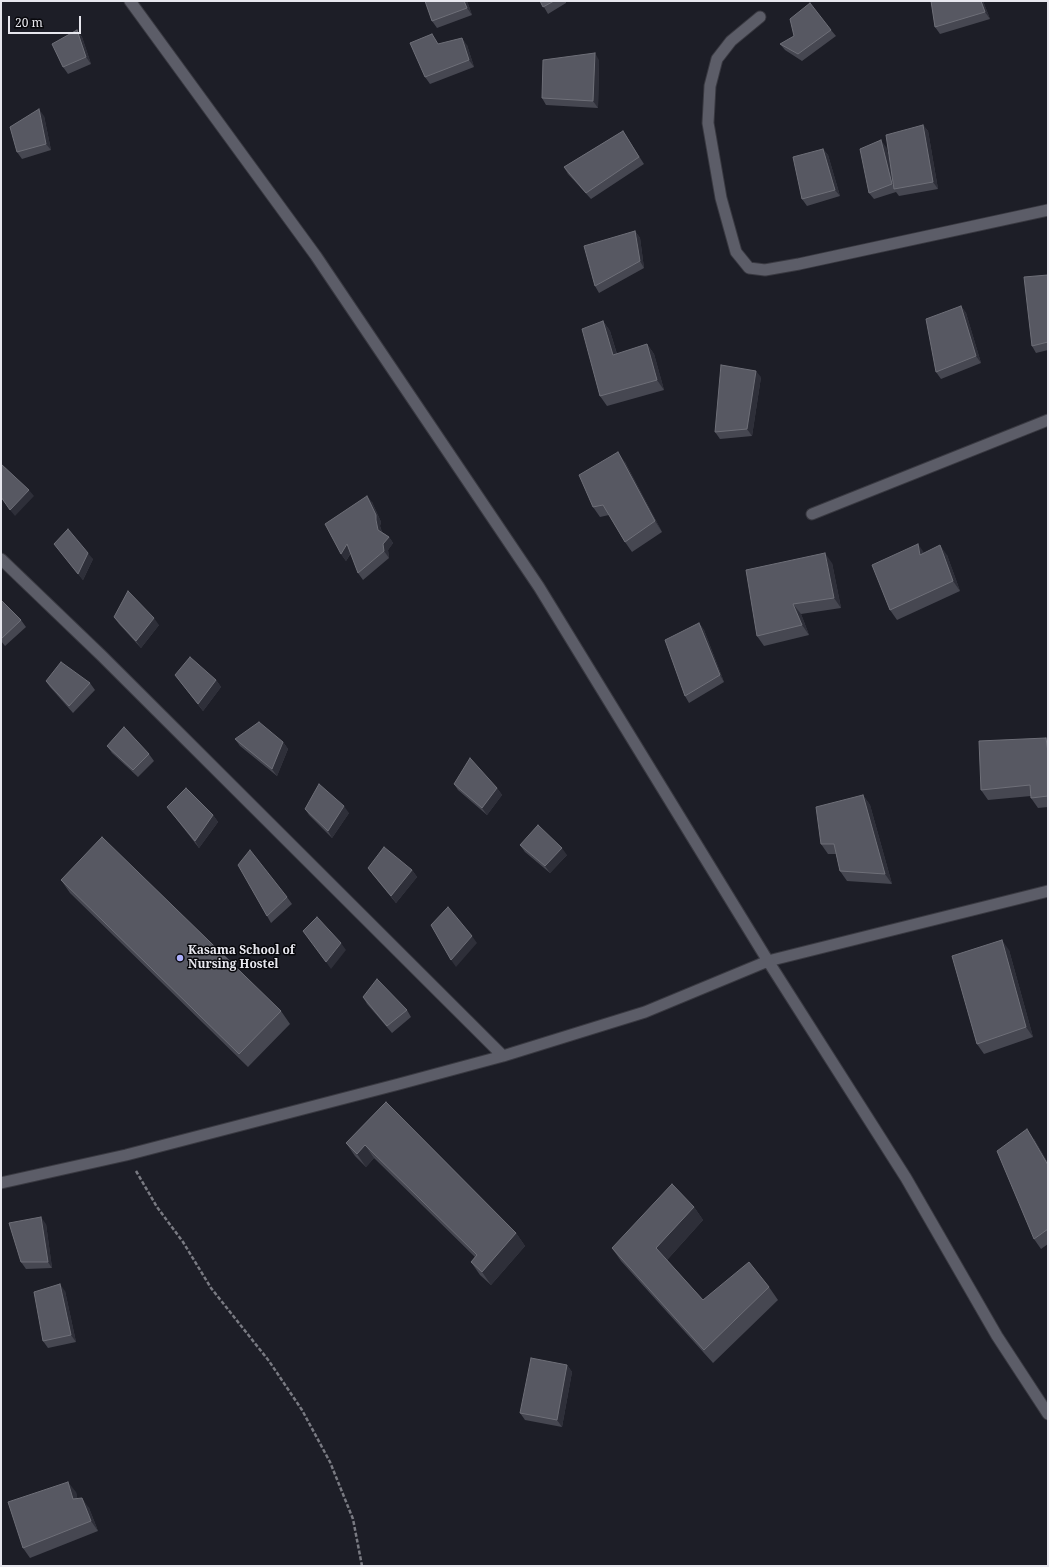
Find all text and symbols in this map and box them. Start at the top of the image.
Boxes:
scale bar [10,8,83,34]
text: 20 m [15,14,43,31]
place label: Kasama School of Nursing Hostel [188,944,295,972]
marker: Kasama School of Nursing Hostel [175,953,185,963]

